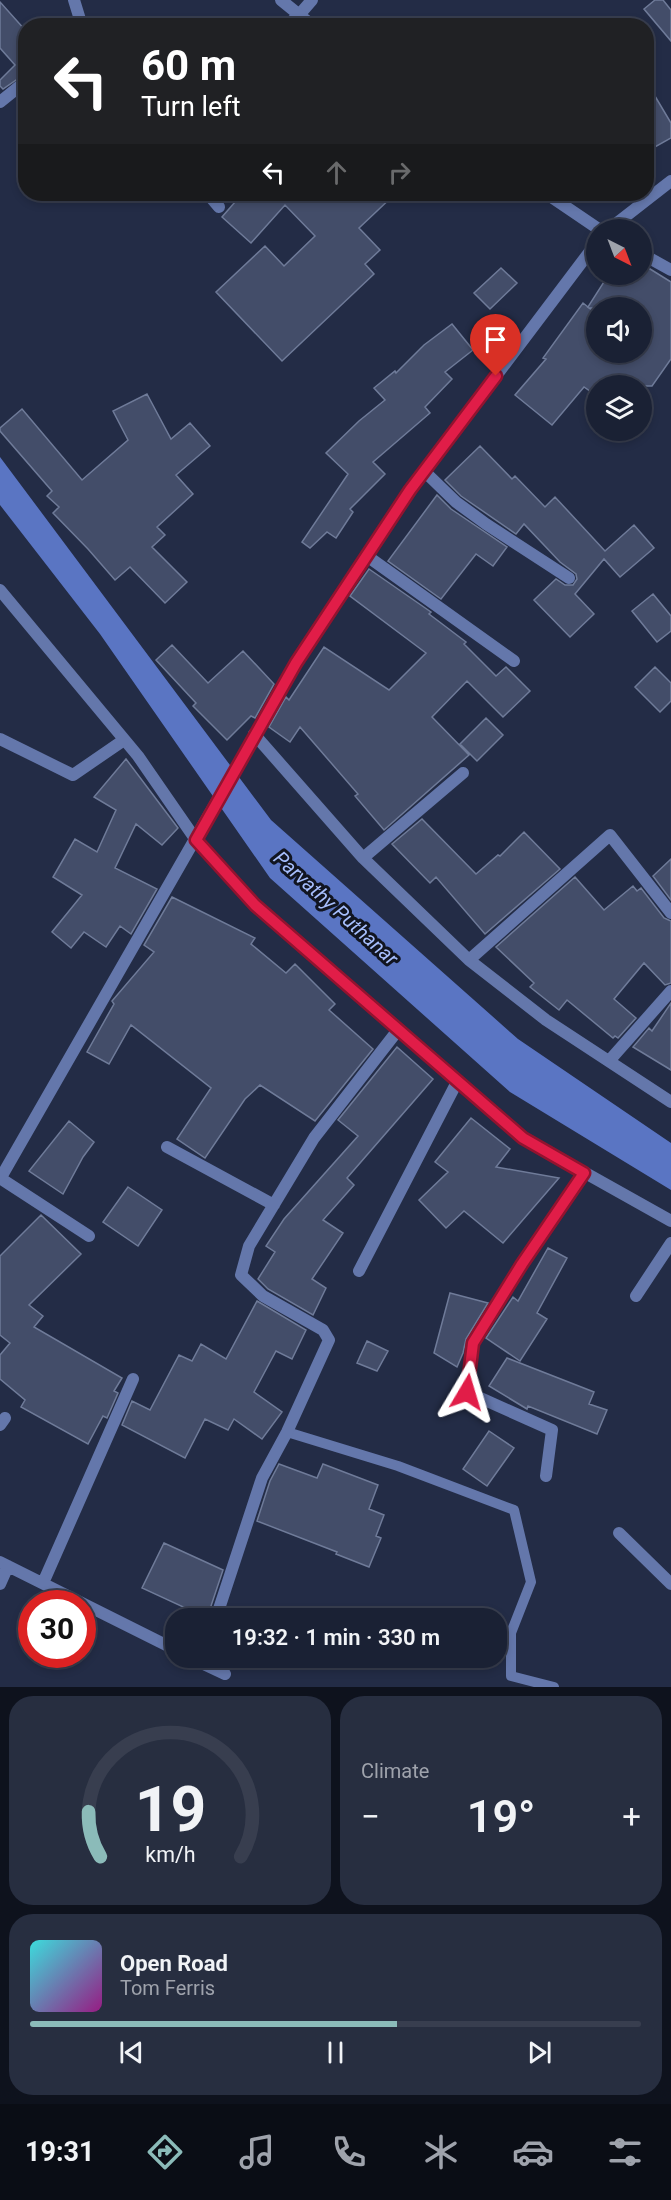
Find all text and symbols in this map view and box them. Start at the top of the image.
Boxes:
text: 60 m [141,41,236,90]
icon: left [42,42,120,120]
text: Turn left [141,91,241,123]
icon: left [257,156,290,189]
icon: ahead [320,156,353,189]
icon: right [383,156,416,189]
north arrow [586,219,652,285]
map controls [586,219,652,441]
button: sound [586,297,652,363]
pin [470,314,521,376]
icon: arrive [479,323,512,356]
button: layers [586,375,652,441]
water label: Parvathy Puthanar [269,846,404,971]
position arrow [435,1360,499,1424]
speed limit sign: 30 [18,1590,96,1668]
text: 19:32 · 1 min · 330 m [232,1625,440,1650]
text: Climate [361,1759,429,1783]
text: 19 [134,1773,206,1846]
text: 19° [467,1790,535,1843]
text: − [361,1797,380,1836]
text: + [622,1797,641,1836]
text: km/h [145,1843,195,1868]
text: Open Road [120,1951,228,1976]
text: Tom Ferris [120,1976,215,2000]
icon: previous [115,2036,148,2069]
icon: pause [319,2036,352,2069]
icon: next [523,2036,556,2069]
icon: directions [144,2131,186,2173]
icon: music [236,2131,278,2173]
icon: phone [328,2131,370,2173]
icon: climate [420,2131,462,2173]
icon: car [512,2131,554,2173]
icon: filters [604,2131,646,2173]
text: 19:31 [25,2136,95,2168]

